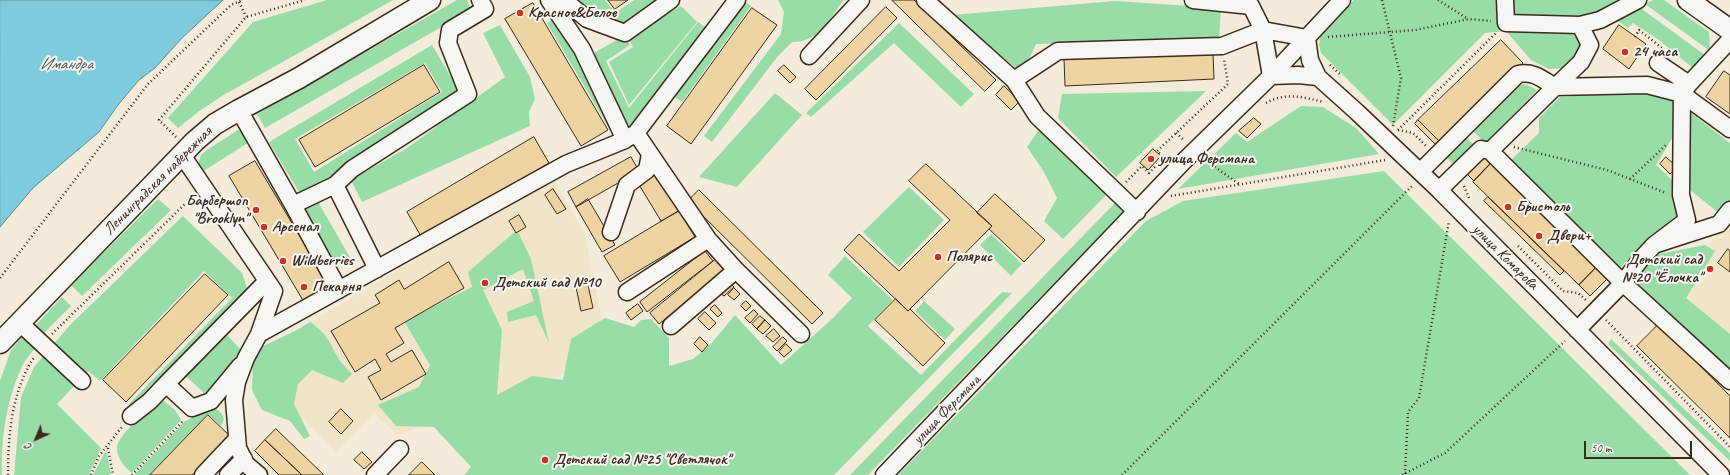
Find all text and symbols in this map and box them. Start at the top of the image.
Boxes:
place label: Красное&Белое [528,3,617,23]
marker: Красное&Белое [515,8,525,18]
place label: 24 часа [1633,42,1677,62]
marker: 24 часа [1620,47,1630,57]
water label: Имандра [40,55,92,75]
street label: Ленинградская набережная [100,123,216,239]
place label: улица Ферсмана [1159,149,1254,169]
marker: улица Ферсмана [1146,154,1156,164]
place label: Барбершоп "Brоoklyn" [186,191,248,229]
place label: Бристоль [1516,197,1570,217]
marker: Бристоль [1503,202,1513,212]
marker: Барбершоп "Brоoklyn" [251,205,261,215]
place label: Арсенал [272,217,318,237]
street label: улица Комарова [1468,220,1542,294]
marker: Арсенал [259,222,269,232]
place label: Двери+ [1547,226,1591,246]
marker: Двери+ [1534,231,1544,241]
place label: Полярис [946,247,992,267]
place label: Детский сад №20 "Ёлочка" [1622,250,1702,288]
place label: Wildberries [291,251,353,271]
marker: Полярис [933,252,943,262]
marker: Wildberries [278,256,288,266]
marker: Детский сад №20 "Ёлочка" [1705,264,1715,274]
place label: Детский сад №10 [493,273,600,293]
place label: Пекарня [312,277,361,297]
marker: Детский сад №10 [480,278,490,288]
marker: Пекарня [299,282,309,292]
street label: улица Ферсмана [909,371,985,449]
north arrow [16,419,56,459]
scale bar [1586,433,1694,459]
text: 50 m [1591,440,1611,456]
text: С [21,441,34,455]
place label: Детский сад №25 "Светлячок" [553,450,730,470]
marker: Детский сад №25 "Светлячок" [540,455,550,465]

